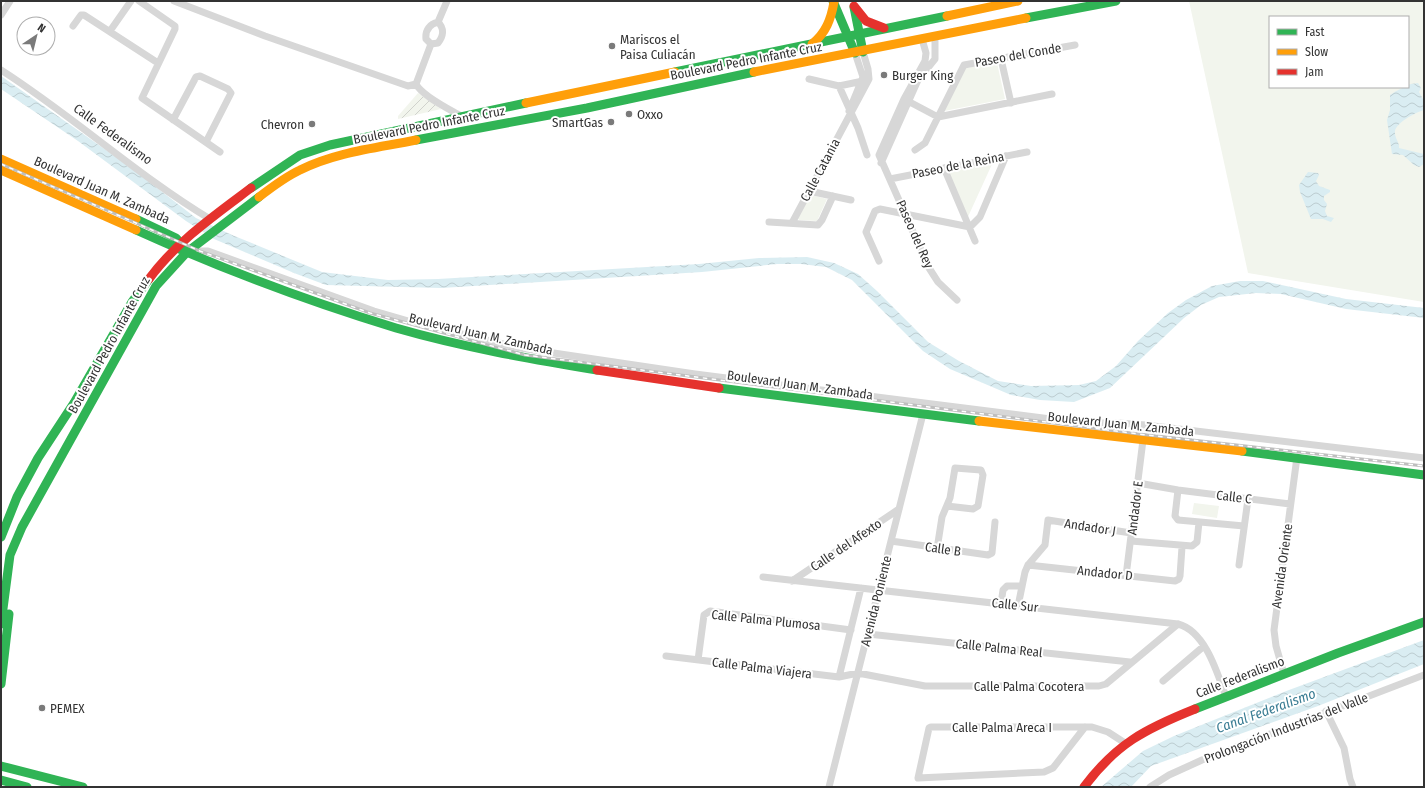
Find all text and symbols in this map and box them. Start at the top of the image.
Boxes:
north arrow [16,16,56,56]
legend [1269,16,1409,88]
text: N [35,21,48,35]
text: Fast [1305,25,1324,39]
place label: Mariscos el Paisa Culiacán [620,32,696,62]
street label: Boulevard Pedro Infante Cruz [669,39,823,83]
street label: Paseo del Conde [974,40,1062,70]
marker: Mariscos el Paisa Culiacán [607,41,617,51]
text: Slow [1305,45,1328,59]
text: Jam [1305,65,1323,79]
place label: Burger King [892,68,954,83]
marker: Burger King [879,70,889,80]
street label: Calle Federalismo [71,100,155,168]
street label: Boulevard Pedro Infante Cruz [352,103,506,147]
place label: Oxxo [637,107,663,122]
marker: Oxxo [624,109,634,119]
place label: SmartGas [552,115,603,130]
place label: Chevron [261,117,304,132]
marker: SmartGas [606,117,616,127]
marker: Chevron [307,119,317,129]
street label: Calle Catania [797,136,843,204]
street label: Paseo de la Reina [911,149,1005,181]
street label: Boulevard Juan M. Zambada [32,153,172,227]
street label: Paseo del Rey [893,198,937,271]
street label: Boulevard Pedro Infante Cruz [65,274,153,416]
street label: Boulevard Juan M. Zambada [408,310,554,358]
street label: Boulevard Juan M. Zambada [726,367,874,403]
street label: Boulevard Juan M. Zambada [1047,409,1195,439]
street label: Andador E [1124,480,1146,536]
street label: Calle C [1215,487,1253,507]
street label: Calle del Afexto [808,516,885,574]
street label: Andador J [1063,516,1117,538]
street label: Avenida Oriente [1269,523,1295,609]
street label: Calle B [924,539,962,559]
street label: Avenida Poniente [858,554,894,648]
street label: Andador D [1076,563,1134,583]
street label: Calle Sur [991,595,1039,615]
street label: Calle Palma Plumosa [711,607,821,633]
street label: Calle Palma Real [955,636,1044,660]
street label: Calle Federalismo [1194,653,1286,701]
street label: Calle Palma Viajera [711,654,813,682]
street label: Calle Palma Cocotera [974,679,1084,694]
water label: Canal Federalismo [1214,685,1318,737]
street label: Prolongación Industrias del Valle [1202,690,1370,766]
place label: PEMEX [50,701,85,716]
marker: PEMEX [37,703,47,713]
street label: Calle Palma Areca I [952,720,1052,735]

